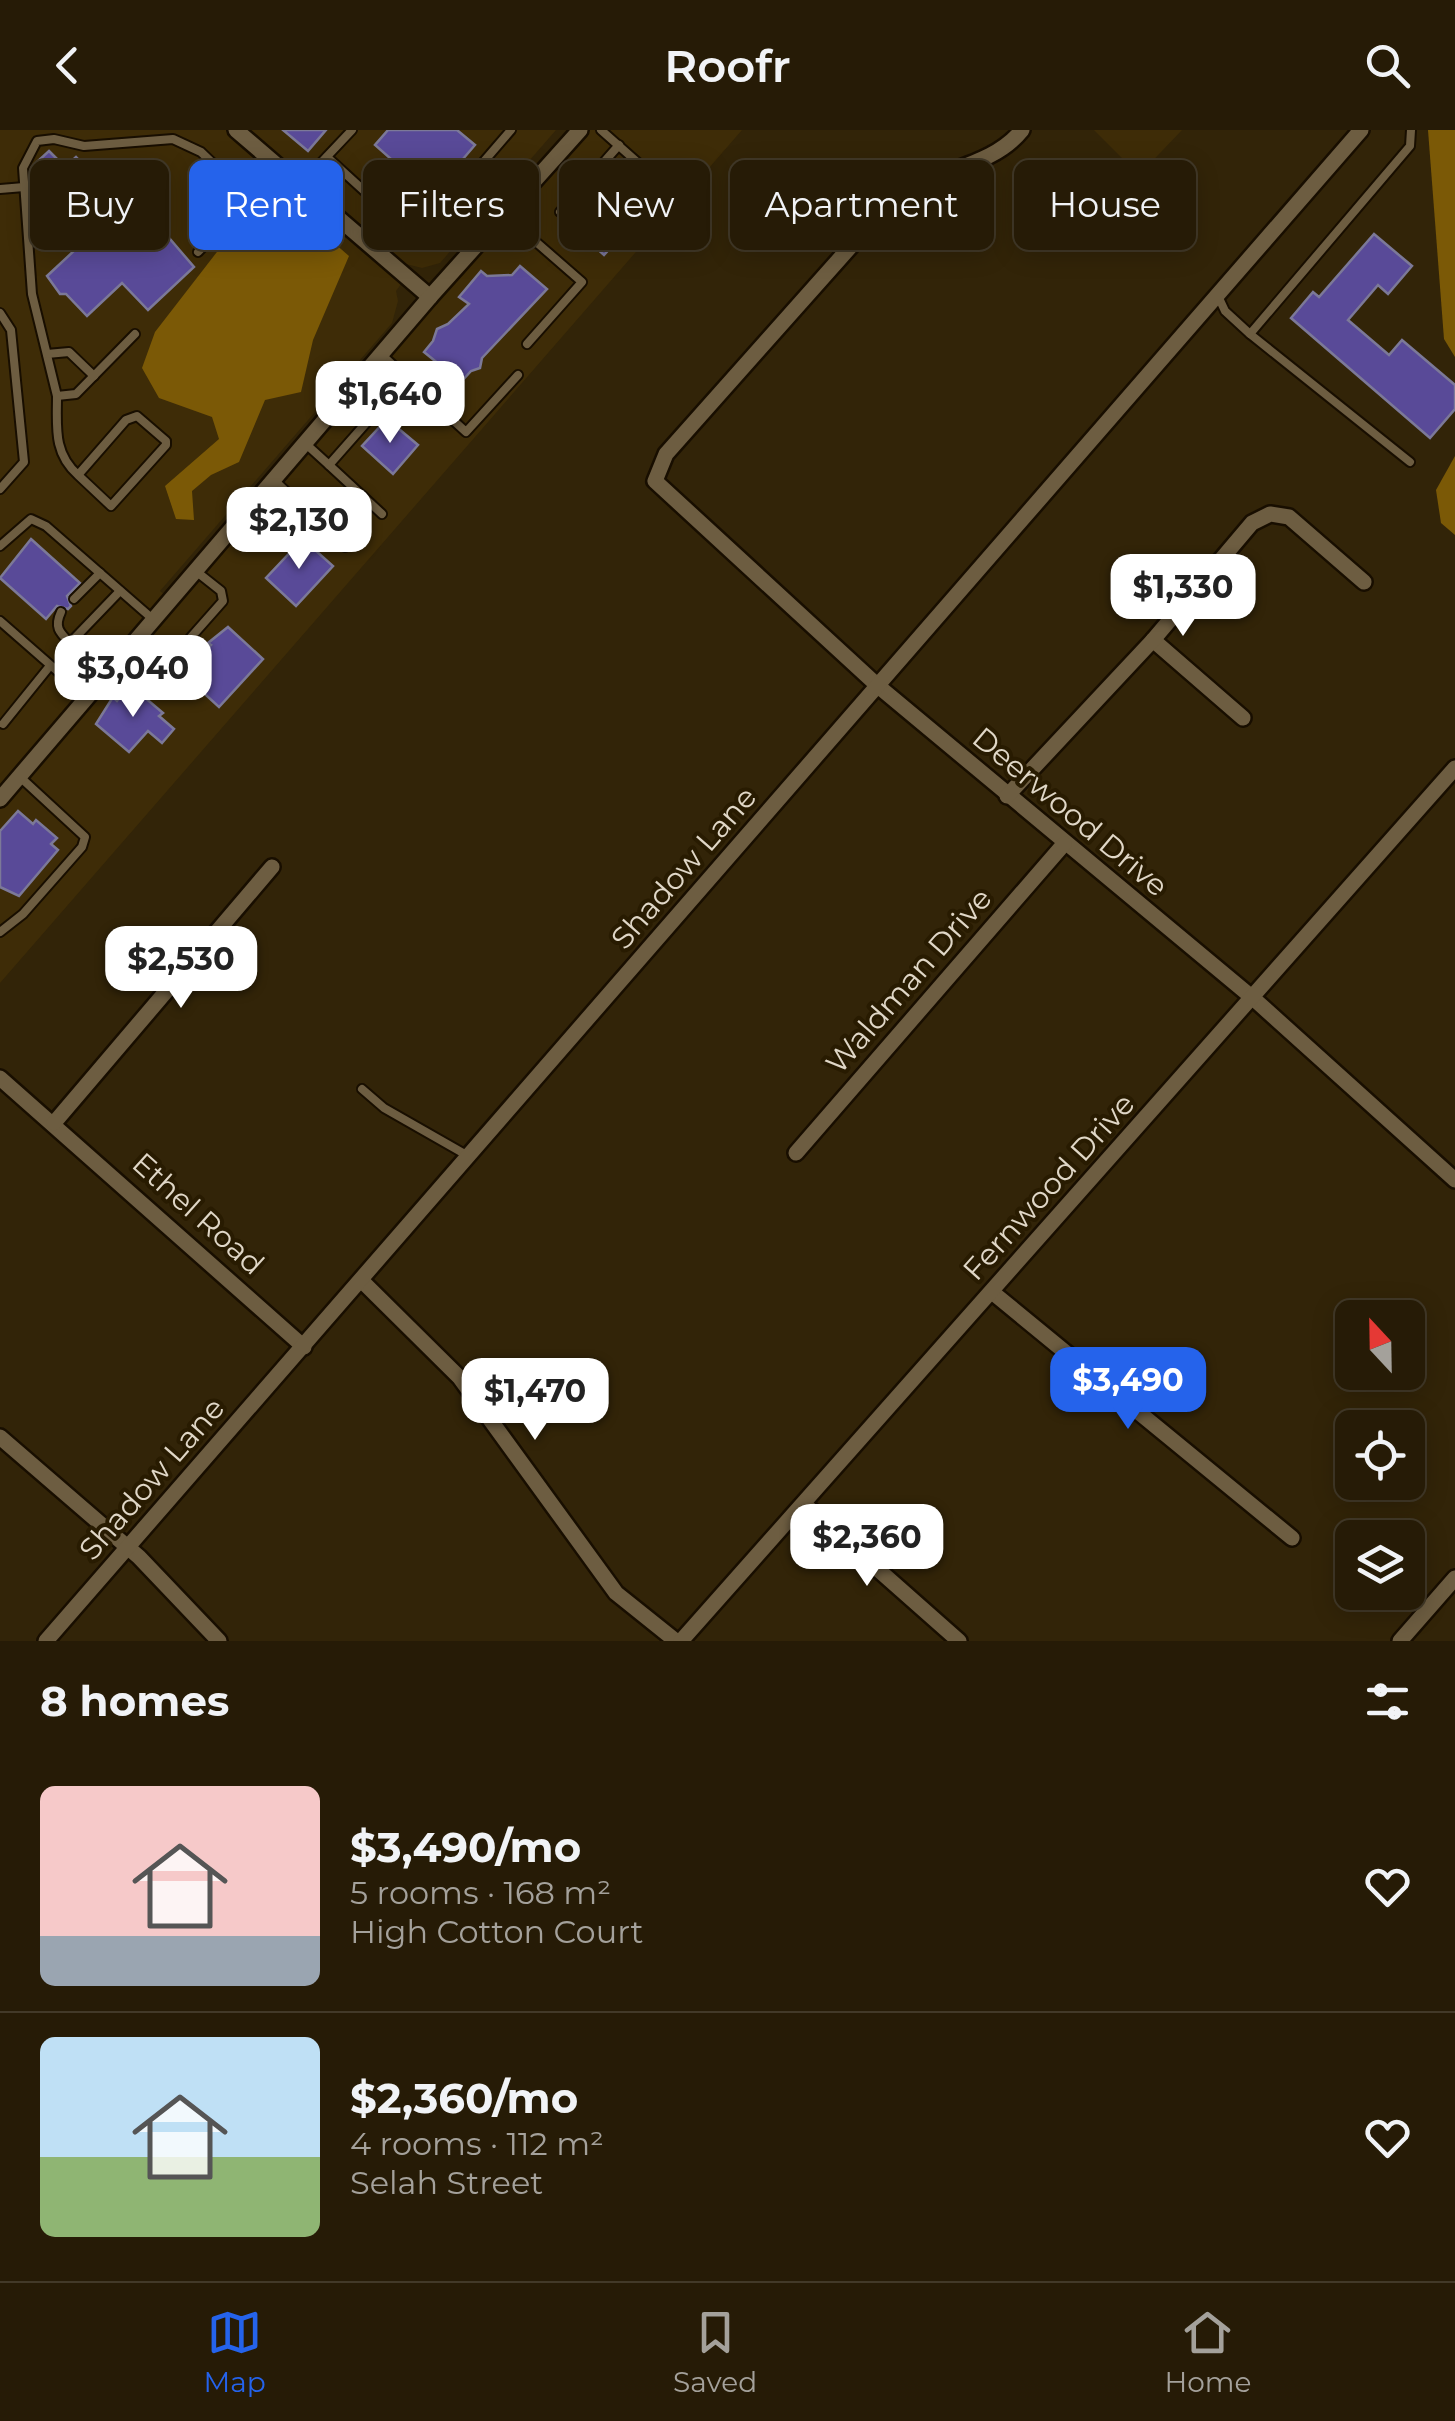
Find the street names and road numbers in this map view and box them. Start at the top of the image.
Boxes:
street label: Deerwood Drive [965,719,1176,904]
street label: Shadow Lane [603,779,764,956]
street label: Waldman Drive [818,880,999,1081]
street label: Fernwood Drive [955,1086,1142,1288]
street label: Ethel Road [125,1145,272,1282]
street label: Shadow Lane [71,1390,232,1567]

